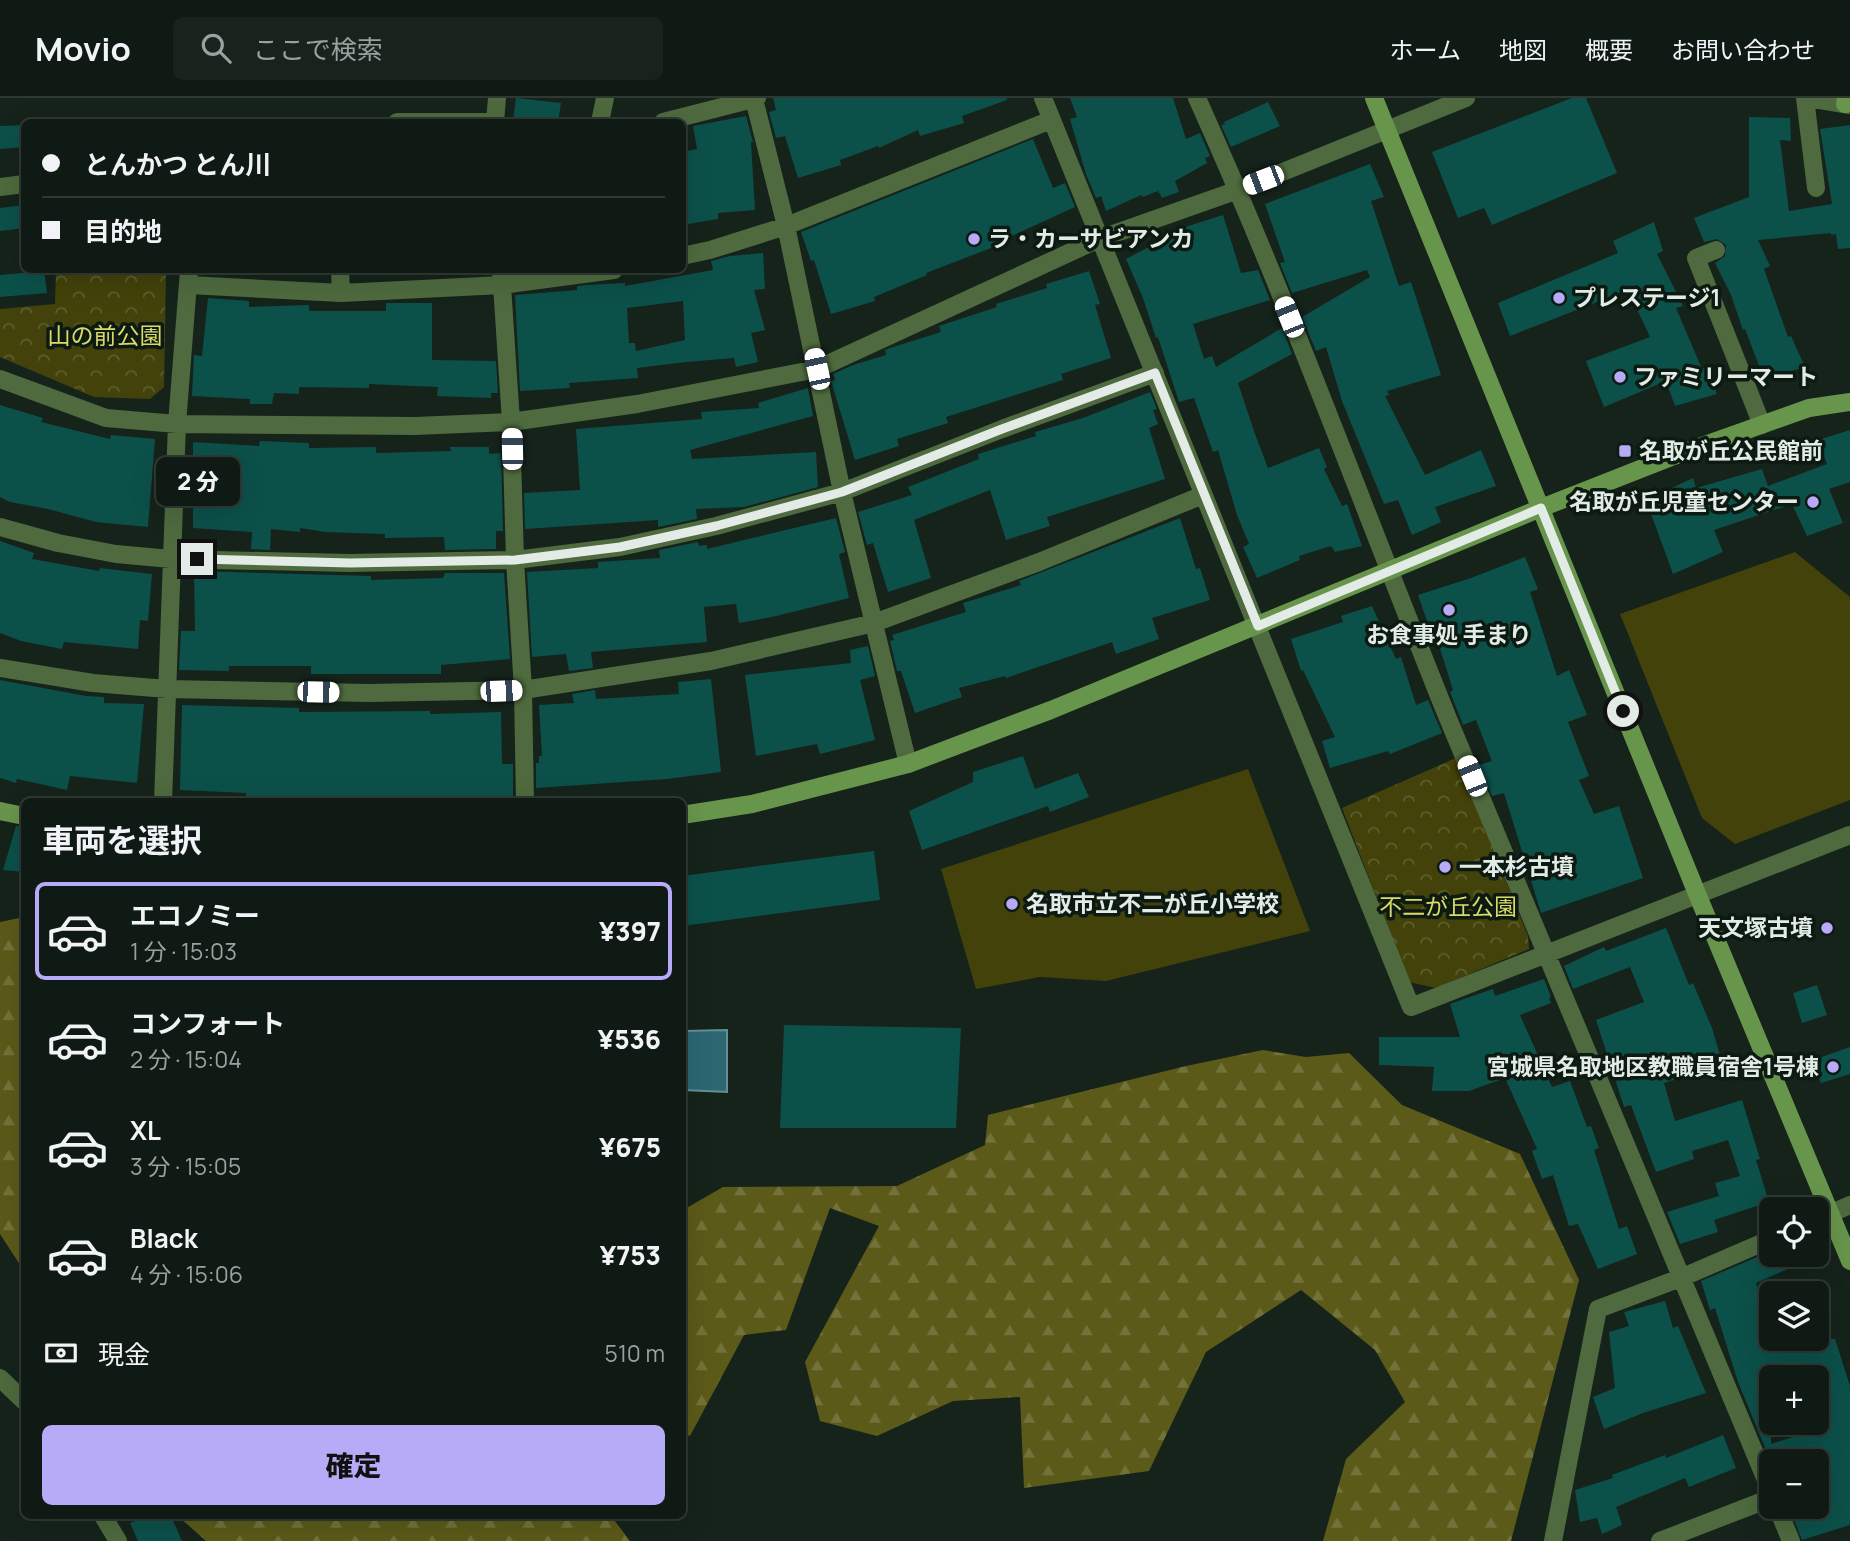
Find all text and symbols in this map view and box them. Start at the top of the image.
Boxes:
search box [173,17,663,80]
text: Movio [35,26,131,71]
icon: search [197,29,235,67]
text: ここで検索 [253,31,383,67]
text: ホーム [1390,33,1461,66]
text: 地図 [1499,33,1547,66]
text: 概要 [1585,33,1633,66]
text: お問い合わせ [1671,33,1815,66]
text: とんかつ とん川 [84,146,271,182]
car [1240,163,1287,197]
text: 目的地 [84,213,162,249]
place label: ラ・カーサビアンカ [988,222,1194,254]
marker: ラ・カーサビアンカ [966,231,982,247]
place label: プレステージ1 [1573,281,1721,313]
marker: プレステージ1 [1551,290,1567,306]
car [1272,294,1307,340]
park label: 山の前公園 [48,319,163,351]
car [803,346,832,392]
place label: ファミリーマート [1634,360,1818,392]
marker: ファミリーマート [1612,369,1628,385]
car [502,428,523,470]
place label: 名取が丘公民館前 [1639,434,1823,466]
marker: 名取が丘公民館前 [1617,443,1633,459]
callout: 2 分 [155,458,239,506]
text: 2 分 [177,465,219,497]
place label: 名取が丘児童センター [1569,485,1799,517]
marker: 名取が丘児童センター [1805,494,1821,510]
route end [181,543,213,575]
marker: お食事処 手まり [1441,602,1457,618]
place label: お食事処 手まり [1366,618,1532,650]
car [480,680,523,702]
car [297,681,340,703]
route start [1607,695,1639,727]
car [1455,753,1490,799]
text: 車両を選択 [42,818,202,862]
place label: 一本杉古墳 [1459,850,1574,882]
marker: 一本杉古墳 [1437,859,1453,875]
place label: 名取市立不二が丘小学校 [1026,887,1279,919]
park label: 不二が丘公園 [1379,890,1517,922]
marker: 名取市立不二が丘小学校 [1004,896,1020,912]
text: エコノミー [130,897,260,933]
icon: car [46,900,109,963]
place label: 天文塚古墳 [1698,911,1813,943]
text: ¥397 [599,913,661,949]
marker: 天文塚古墳 [1819,920,1835,936]
text: 1 分 · 15:03 [130,935,237,967]
text: コンフォート [130,1005,285,1041]
icon: car [46,1008,109,1071]
text: ¥536 [598,1021,661,1057]
text: 2 分 · 15:04 [130,1043,242,1075]
place label: 宮城県名取地区教職員宿舎1号棟 [1487,1050,1819,1082]
marker: 宮城県名取地区教職員宿舎1号棟 [1825,1059,1841,1075]
text: XL [130,1112,161,1148]
icon: car [46,1116,109,1179]
text: ¥675 [599,1129,661,1165]
text: 3 分 · 15:05 [130,1150,241,1182]
map controls [1759,1197,1829,1519]
button: locate [1759,1197,1829,1267]
text: Black [130,1220,198,1256]
icon: car [46,1224,109,1287]
text: ¥753 [600,1237,661,1273]
text: 4 分 · 15:06 [130,1258,243,1290]
button: layers [1759,1281,1829,1351]
icon: cash [42,1334,80,1372]
text: 現金 [98,1336,150,1372]
text: 510 m [605,1337,665,1369]
button: + [1759,1365,1829,1435]
button: 確定 [42,1425,665,1505]
button: − [1759,1449,1829,1519]

